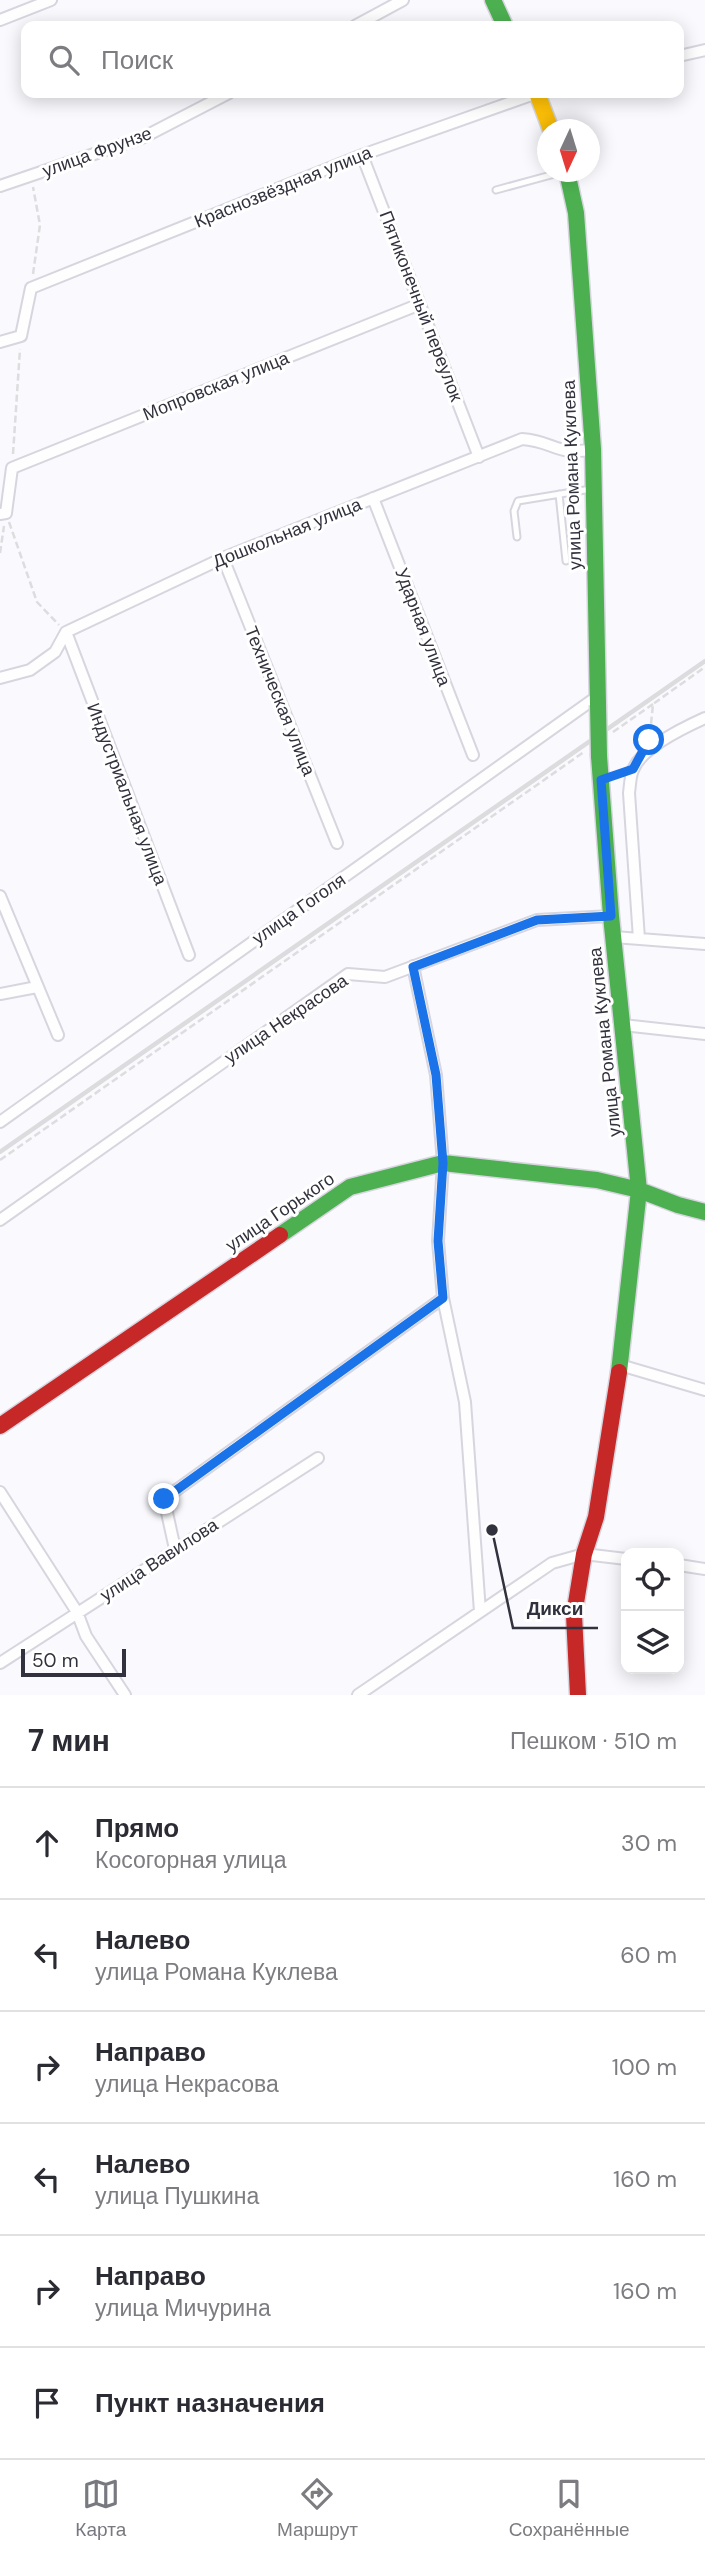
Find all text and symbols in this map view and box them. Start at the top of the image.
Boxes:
search box [21,21,684,98]
icon: search [45,41,83,79]
text: Поиск [101,43,173,77]
north arrow [537,119,600,182]
street label: улица Фрунзе [39,121,155,183]
street label: Краснозвёздная улица [191,140,376,234]
street label: Пятиконечный переулок [374,207,468,405]
street label: Мопровская улица [139,345,294,426]
street label: улица Романа Куклева [557,379,587,570]
street label: Дошкольная улица [209,492,366,574]
street label: Ударная улица [389,565,457,690]
street label: Техническая улица [239,623,321,780]
street label: Индустриальная улица [81,699,173,889]
route start [633,724,664,755]
street label: улица Гоголя [248,868,350,950]
street label: улица Романа Куклева [583,945,627,1138]
street label: улица Некрасова [220,968,353,1069]
street label: улица Горького [221,1167,339,1257]
route end [148,1483,179,1514]
street label: улица Вавилова [95,1512,223,1607]
map controls [621,1548,684,1674]
button: locate [621,1548,684,1611]
callout: Дикси [513,1588,598,1628]
text: Дикси [527,1596,583,1621]
button: layers [621,1611,684,1674]
scale bar [21,1646,126,1678]
text: 50 m [32,1648,79,1673]
text: 7 мин [28,1721,110,1760]
text: Пешком · 510 m [510,1726,677,1756]
text: Прямо [95,1811,179,1845]
icon: ahead [28,1824,66,1862]
text: 30 m [621,1828,677,1858]
text: Косогорная улица [95,1845,287,1875]
text: Налево [95,1923,190,1957]
icon: left [28,1936,66,1974]
text: 60 m [620,1940,677,1970]
text: улица Романа Куклева [95,1957,338,1987]
text: Направо [95,2035,206,2069]
icon: right [28,2048,66,2086]
text: 100 m [612,2052,677,2082]
text: улица Некрасова [95,2069,279,2099]
text: Налево [95,2147,190,2181]
icon: left [28,2160,66,2198]
text: 160 m [613,2164,677,2194]
text: улица Пушкина [95,2181,259,2211]
text: Направо [95,2259,206,2293]
icon: right [28,2272,66,2310]
text: 160 m [613,2276,677,2306]
text: улица Мичурина [95,2293,271,2323]
icon: arrive [28,2384,66,2422]
text: Пункт назначения [95,2386,325,2420]
tab: Карта [75,2475,126,2542]
tab: Маршрут [277,2475,358,2542]
tab: Сохранённые [509,2475,630,2542]

